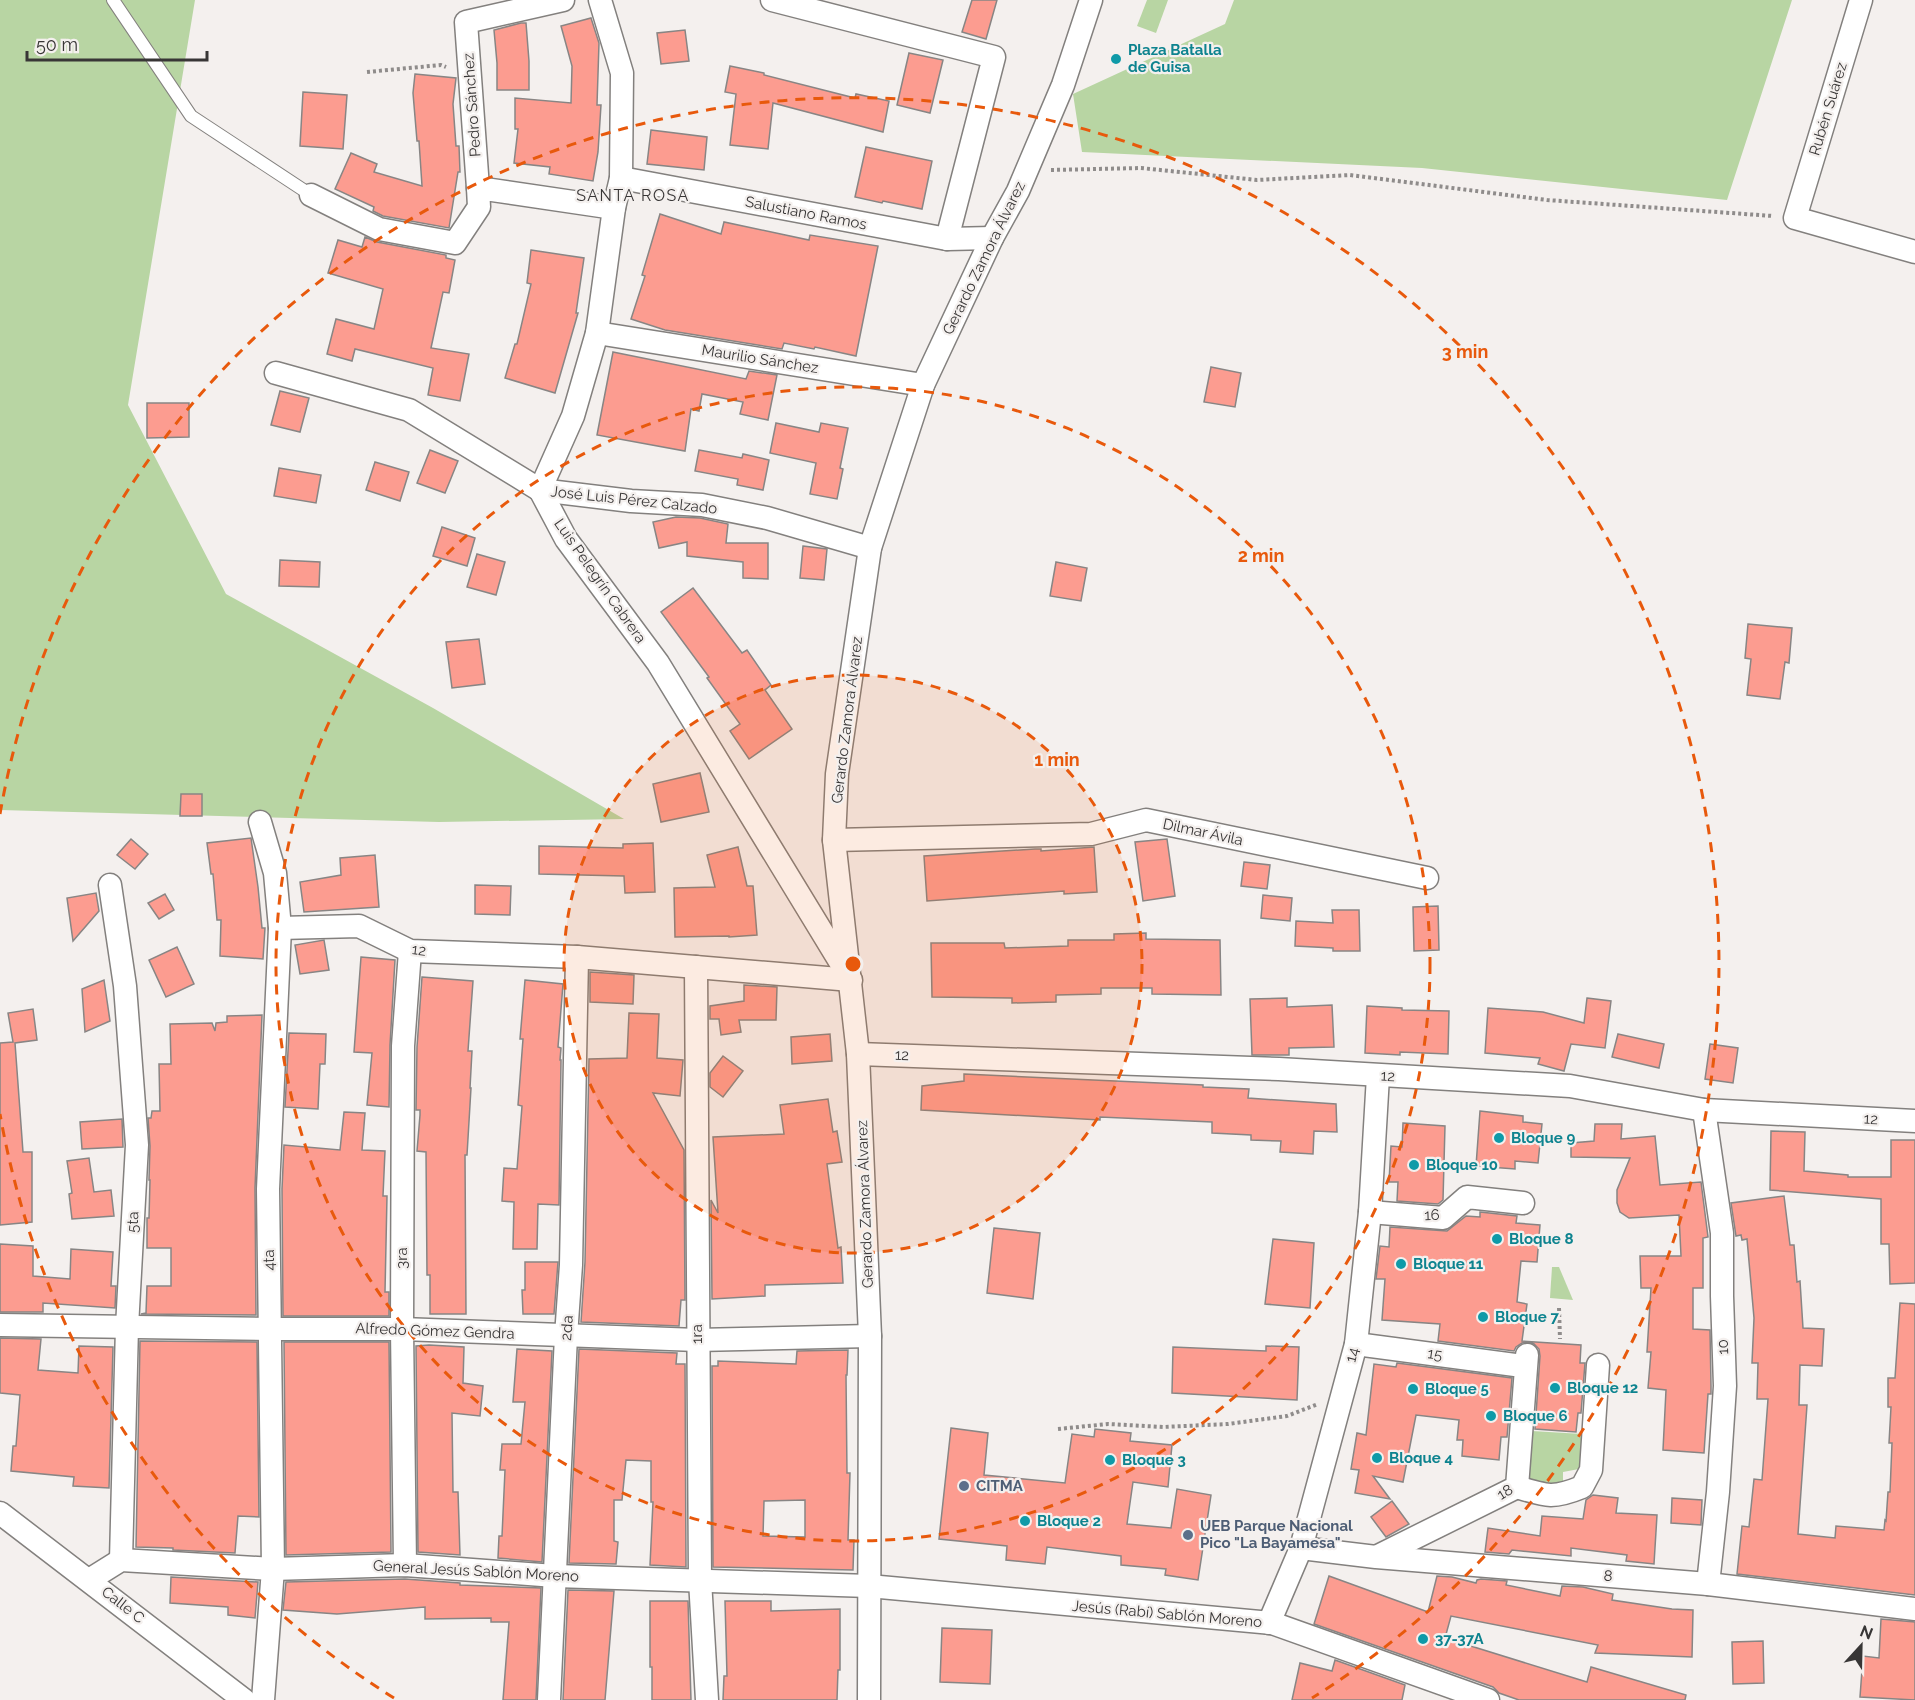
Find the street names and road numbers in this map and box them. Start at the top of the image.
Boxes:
street label: Pedro Sánchez [459,52,485,158]
street label: Rubén Suárez [1805,60,1851,158]
street label: Gerardo Zamora Álvarez [939,178,1029,338]
street label: Salustiano Ramos [744,192,868,234]
street label: Maurilio Sánchez [700,341,820,377]
street label: José Luis Pérez Calzado [550,482,718,518]
street label: Luis Pelegrín Cabrera [550,515,650,647]
street label: Gerardo Zamora Álvarez [828,635,866,805]
street label: Dilmar Ávila [1161,815,1245,849]
street label: 12 [411,940,427,960]
street label: 12 [895,1046,910,1064]
street label: 12 [1380,1067,1396,1085]
street label: 12 [1863,1110,1879,1128]
street label: Gerardo Zamora Álvarez [853,1120,877,1288]
street label: 16 [1424,1206,1440,1224]
street label: 5ta [123,1211,143,1233]
street label: 3ra [393,1247,411,1269]
street label: 4ta [260,1249,278,1271]
street label: 2da [557,1315,577,1341]
street label: Alfredo Gómez Gendra [355,1319,515,1343]
street label: 1ra [688,1324,706,1344]
street label: 10 [1714,1339,1732,1355]
street label: 15 [1427,1344,1443,1364]
street label: 14 [1341,1346,1363,1364]
street label: 18 [1494,1480,1516,1504]
street label: General Jesús Sablón Moreno [373,1557,580,1585]
street label: 8 [1603,1567,1613,1585]
street label: Calle C [98,1583,148,1627]
street label: Jesús (Rabí) Sablón Moreno [1071,1597,1263,1631]

